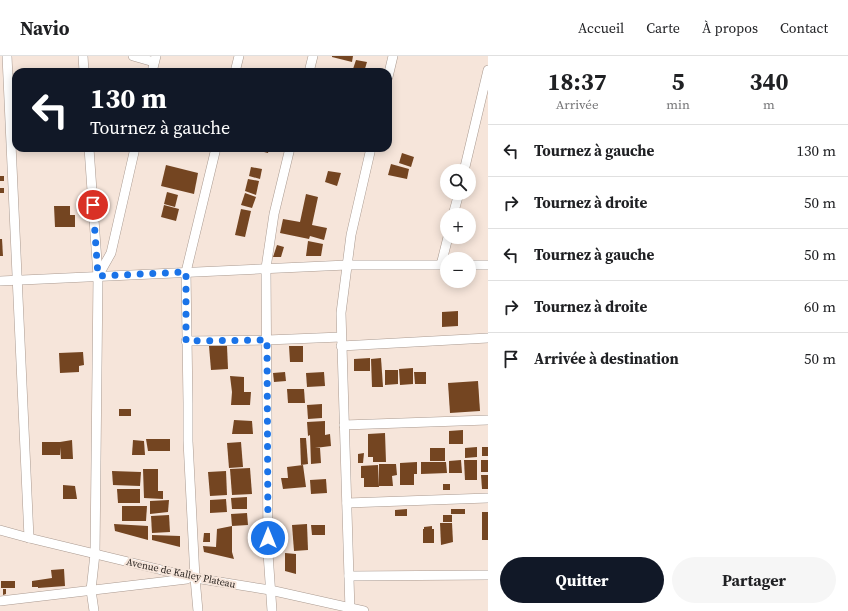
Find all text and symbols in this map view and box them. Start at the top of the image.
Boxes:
text: Navio [20,15,70,41]
text: Accueil [578,18,624,38]
text: Carte [646,18,680,38]
text: À propos [702,18,758,38]
text: Contact [780,18,828,38]
text: 18:37 [548,65,607,98]
text: 5 [672,65,685,98]
text: 340 [749,65,788,98]
text: 130 m [90,79,167,117]
icon: left [24,84,76,136]
text: Arrivée [556,96,599,113]
text: min [666,96,690,113]
text: m [763,96,775,113]
text: Tournez à gauche [90,115,230,140]
icon: left [500,140,522,162]
text: Tournez à gauche [534,140,654,161]
text: 130 m [796,140,836,161]
map controls [440,164,476,288]
button: search [440,164,476,200]
pin [76,188,110,222]
icon: right [500,192,522,214]
text: Tournez à droite [534,192,647,213]
text: 50 m [804,192,836,213]
icon: arrive [82,194,104,216]
button: + [440,208,476,244]
icon: left [500,244,522,266]
text: Tournez à gauche [534,244,654,265]
text: 50 m [804,244,836,265]
button: − [440,252,476,288]
icon: right [500,296,522,318]
text: Tournez à droite [534,296,647,317]
text: 60 m [804,296,836,317]
icon: arrive [500,348,522,370]
text: Arrivée à destination [534,348,679,369]
text: 50 m [804,348,836,369]
position arrow [247,517,289,559]
street label: Avenue de Kalley Plateau [125,555,237,591]
button: Quitter [500,557,664,603]
button: Partager [672,557,836,603]

